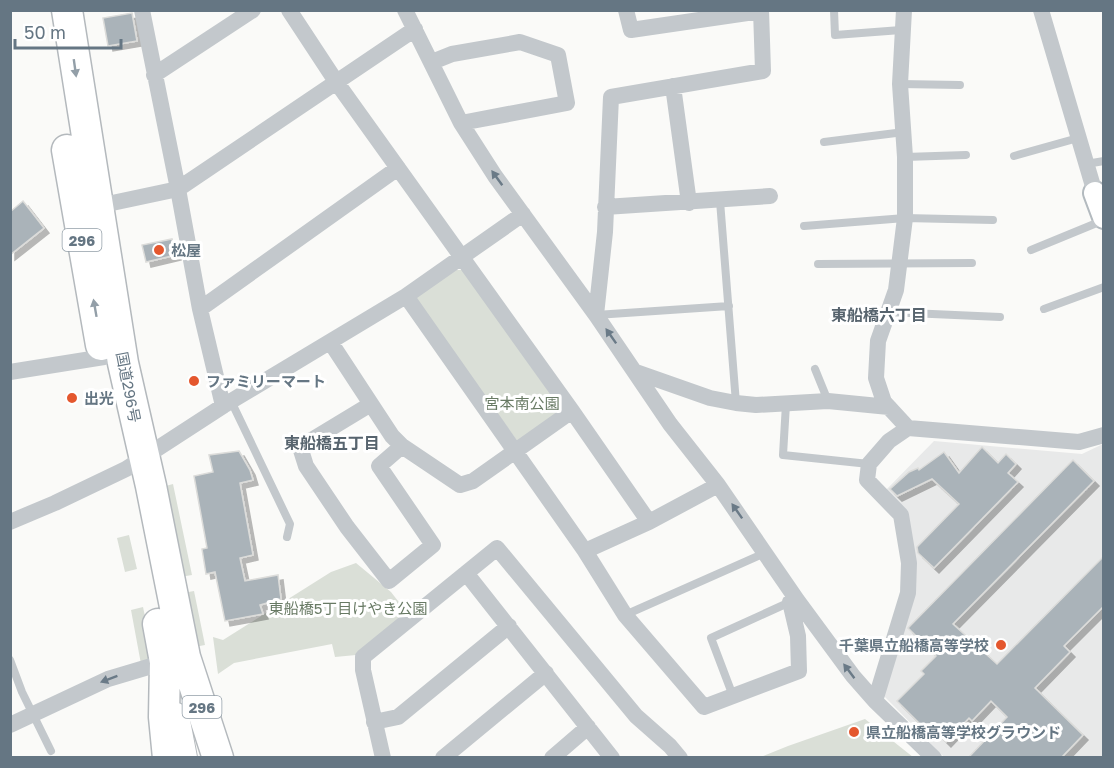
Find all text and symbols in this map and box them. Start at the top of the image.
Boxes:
scale bar [15,12,122,50]
text: 50 m [24,21,66,43]
one-way arrow [70,59,79,78]
one-way arrow [491,170,503,185]
road number: 296 [62,229,101,251]
place label: 松屋 [171,241,201,259]
marker: 松屋 [152,243,166,257]
one-way arrow [90,298,99,317]
district label: 東船橋六丁目 [831,305,927,325]
one-way arrow [606,328,617,344]
street label: 国道296号 [113,350,145,424]
place label: ファミリーマート [206,372,326,390]
marker: ファミリーマート [187,374,201,388]
place label: 出光 [84,389,114,407]
marker: 出光 [65,391,79,405]
park label: 宮本南公園 [484,394,560,412]
district label: 東船橋五丁目 [284,433,380,453]
one-way arrow [731,504,743,520]
park label: 東船橋5丁目けやき公園 [269,599,427,617]
place label: 千葉県立船橋高等学校 [839,636,989,654]
marker: 千葉県立船橋高等学校 [994,638,1008,652]
one-way arrow [843,663,855,679]
one-way arrow [100,675,118,684]
road number: 296 [182,696,222,718]
place label: 県立船橋高等学校グラウンド [866,723,1061,741]
marker: 県立船橋高等学校グラウンド [847,725,861,739]

